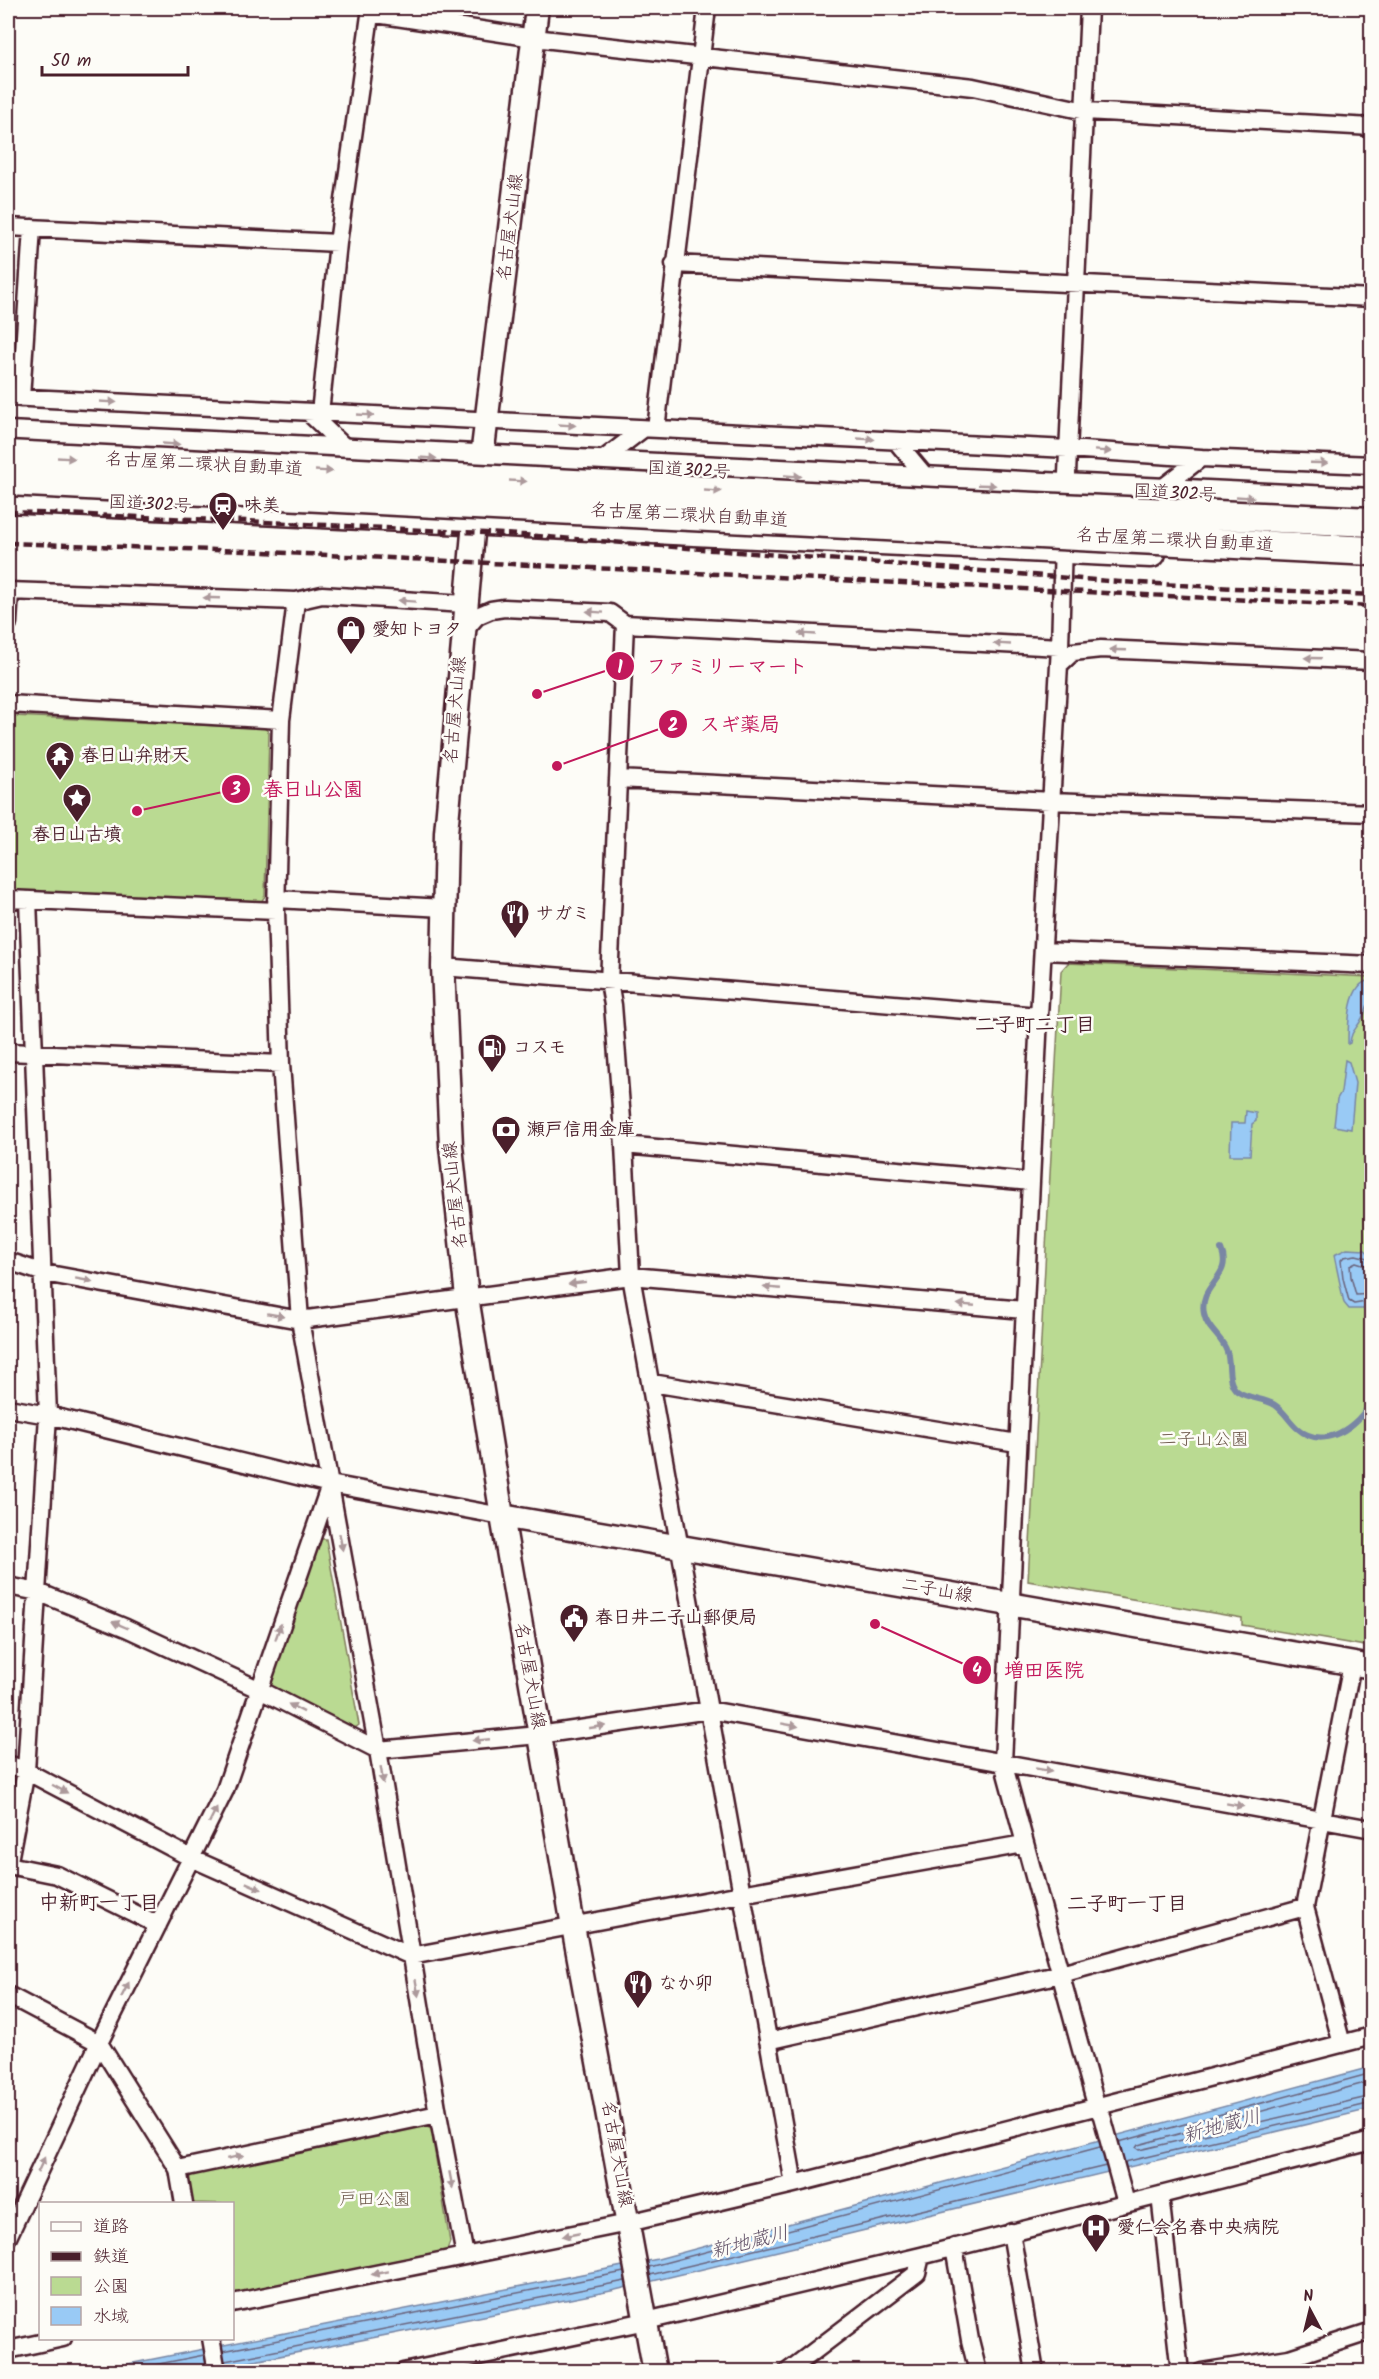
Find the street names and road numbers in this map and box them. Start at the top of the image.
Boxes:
street label: 名古屋犬山線 [490,172,532,282]
street label: 名古屋第二環状自動車道 [104,445,304,485]
street label: 国道302号 [646,454,732,488]
street label: 国道302号 [1132,477,1218,511]
street label: 国道302号 [107,488,193,522]
street label: 名古屋第二環状自動車道 [589,496,789,536]
street label: 名古屋第二環状自動車道 [1075,521,1275,561]
street label: 名古屋犬山線 [437,655,475,765]
street label: 名古屋犬山線 [436,1140,476,1250]
street label: 二子山線 [899,1570,975,1612]
street label: 名古屋犬山線 [505,1620,553,1732]
street label: 名古屋犬山線 [592,2098,640,2210]

